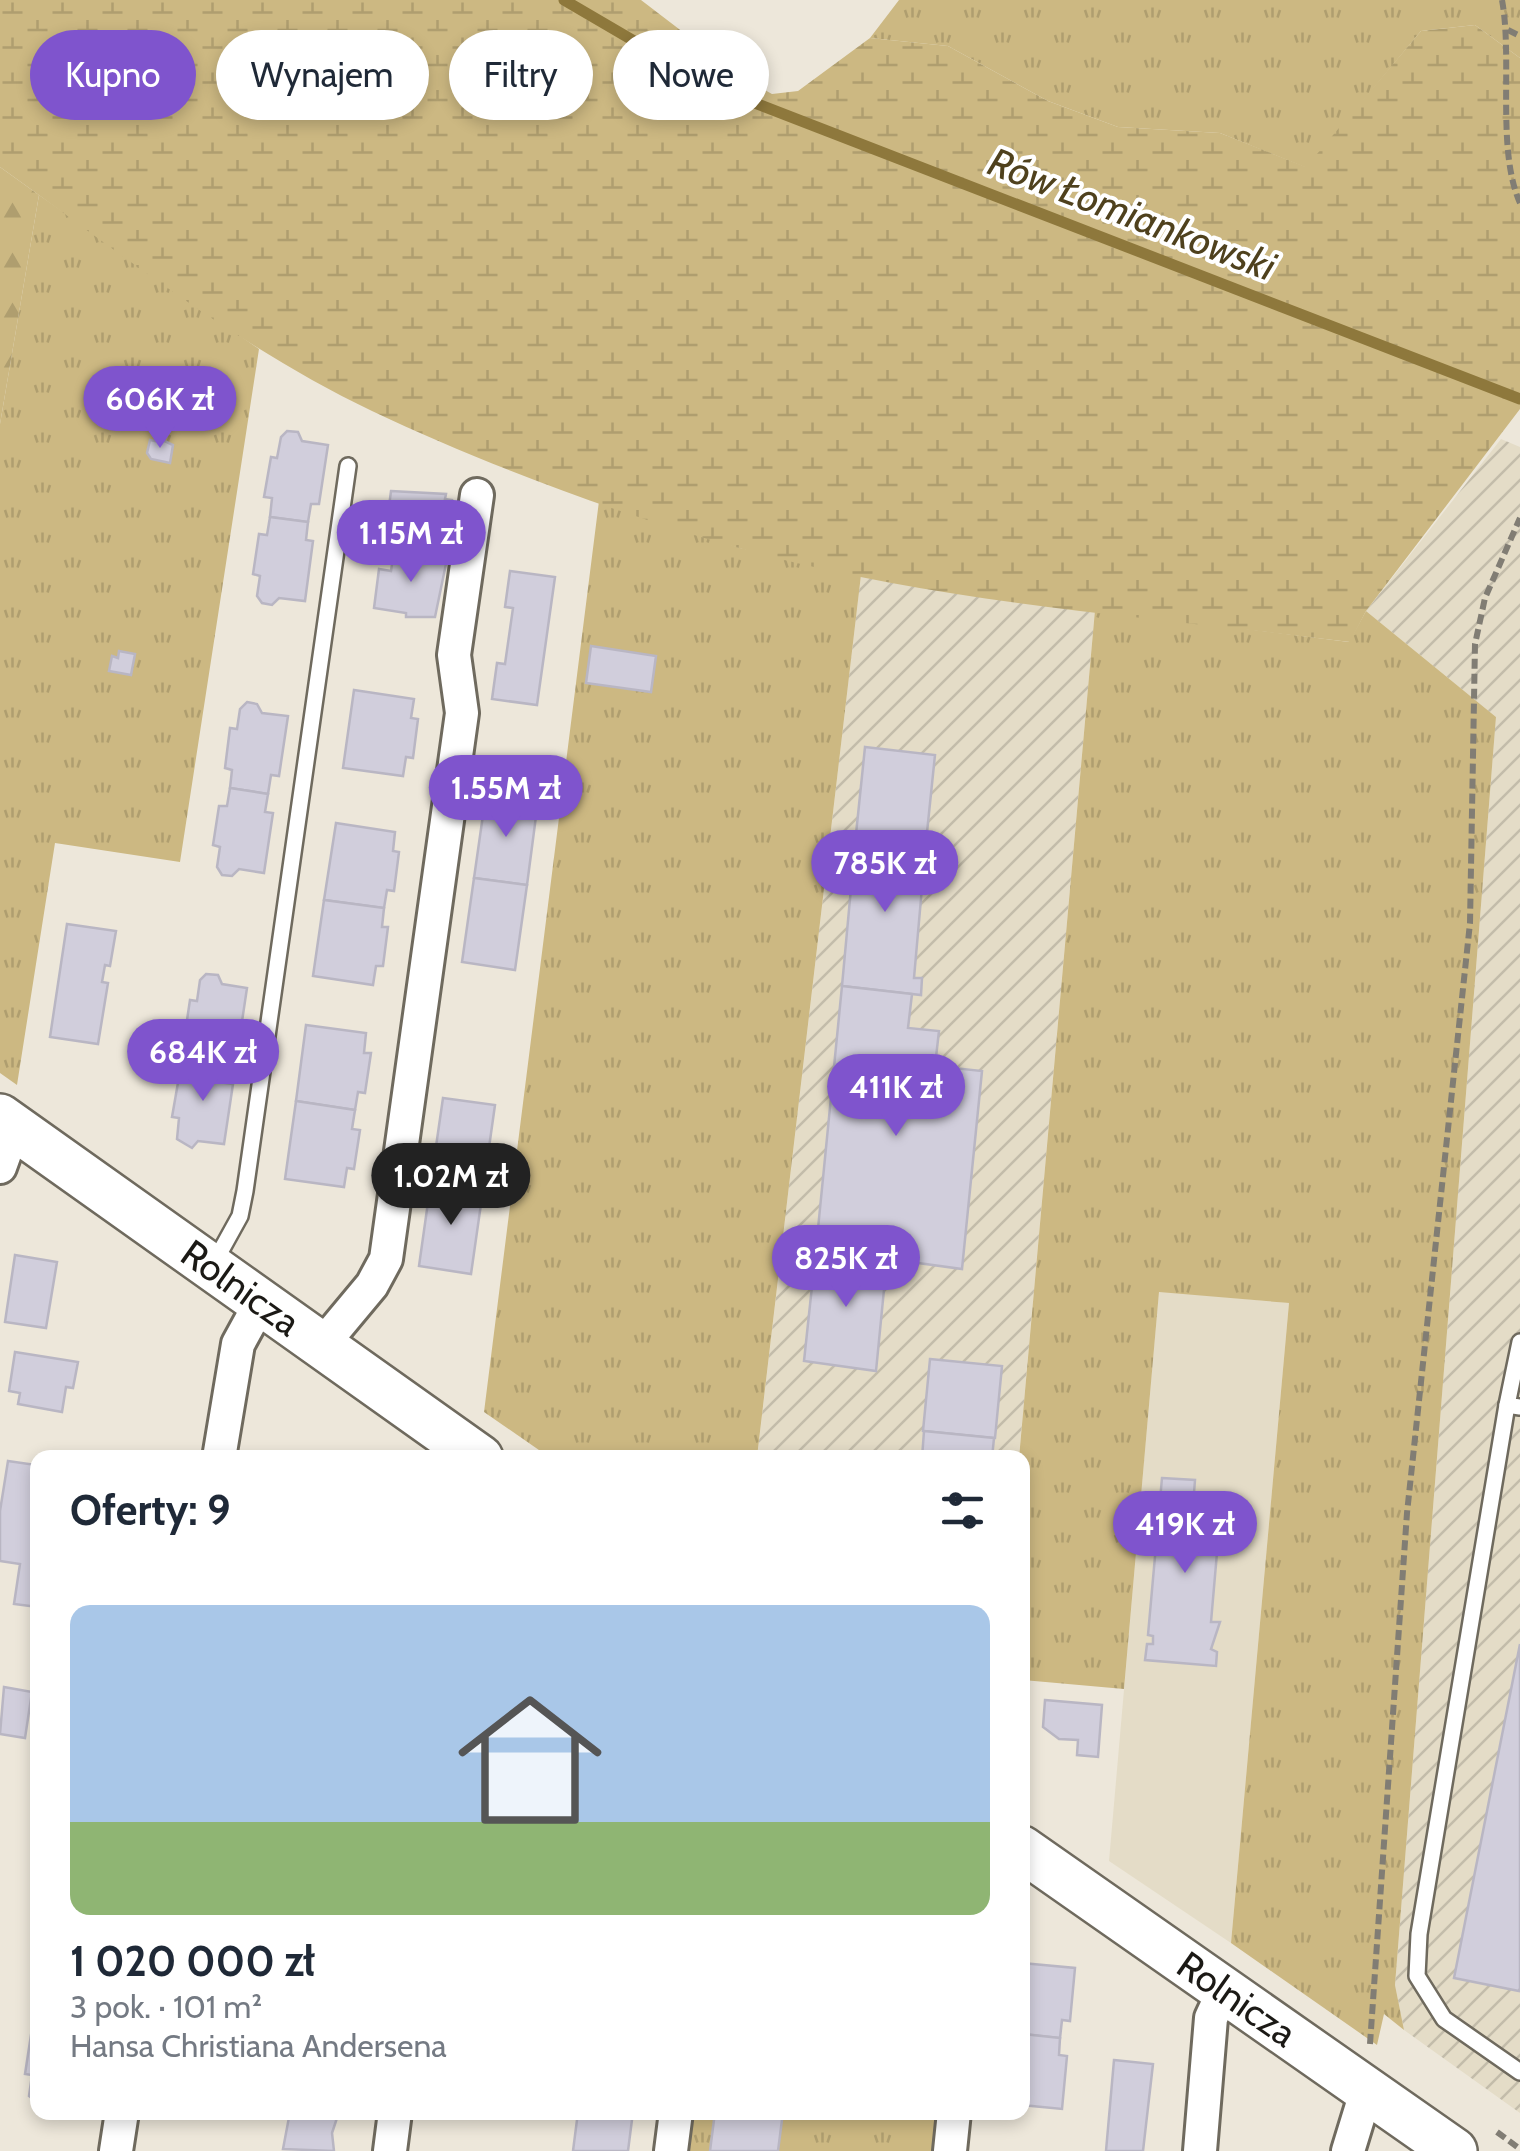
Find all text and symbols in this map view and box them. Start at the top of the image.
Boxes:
chip: Kupno [30,30,196,120]
chip: Wynajem [216,30,429,120]
chip: Filtry [449,30,593,120]
chip: Nowe [613,30,769,120]
water label: Rów Łomiankowski [982,136,1283,291]
pin: 606K zł [68,366,252,451]
text: 606K zł [105,379,215,418]
pin: 1.15M zł [308,500,514,585]
text: 1.15M zł [359,513,463,552]
pin: 1.55M zł [403,755,609,840]
text: 1.55M zł [451,768,561,807]
pin: 785K zł [793,830,977,915]
text: 785K zł [833,843,937,882]
pin: 684K zł [111,1019,295,1104]
text: 684K zł [149,1032,257,1071]
pin: 411K zł [804,1054,988,1139]
text: 411K zł [849,1067,943,1106]
pin: 1.02M zł [348,1143,554,1228]
text: 1.02M zł [393,1156,509,1195]
pin: 825K zł [754,1225,938,1310]
street label: Rolnicza [172,1229,309,1346]
text: 825K zł [794,1238,898,1277]
icon: filters [935,1483,990,1538]
text: Oferty: 9 [70,1484,231,1536]
pin: 419K zł [1093,1491,1277,1576]
text: 419K zł [1135,1504,1235,1543]
icon: home [440,1670,620,1850]
text: 1 020 000 zł [70,1935,315,1987]
street label: Rolnicza [1168,1941,1306,2057]
text: 3 pok. · 101 m² [70,1987,262,2026]
text: Hansa Christiana Andersena [70,2026,447,2065]

